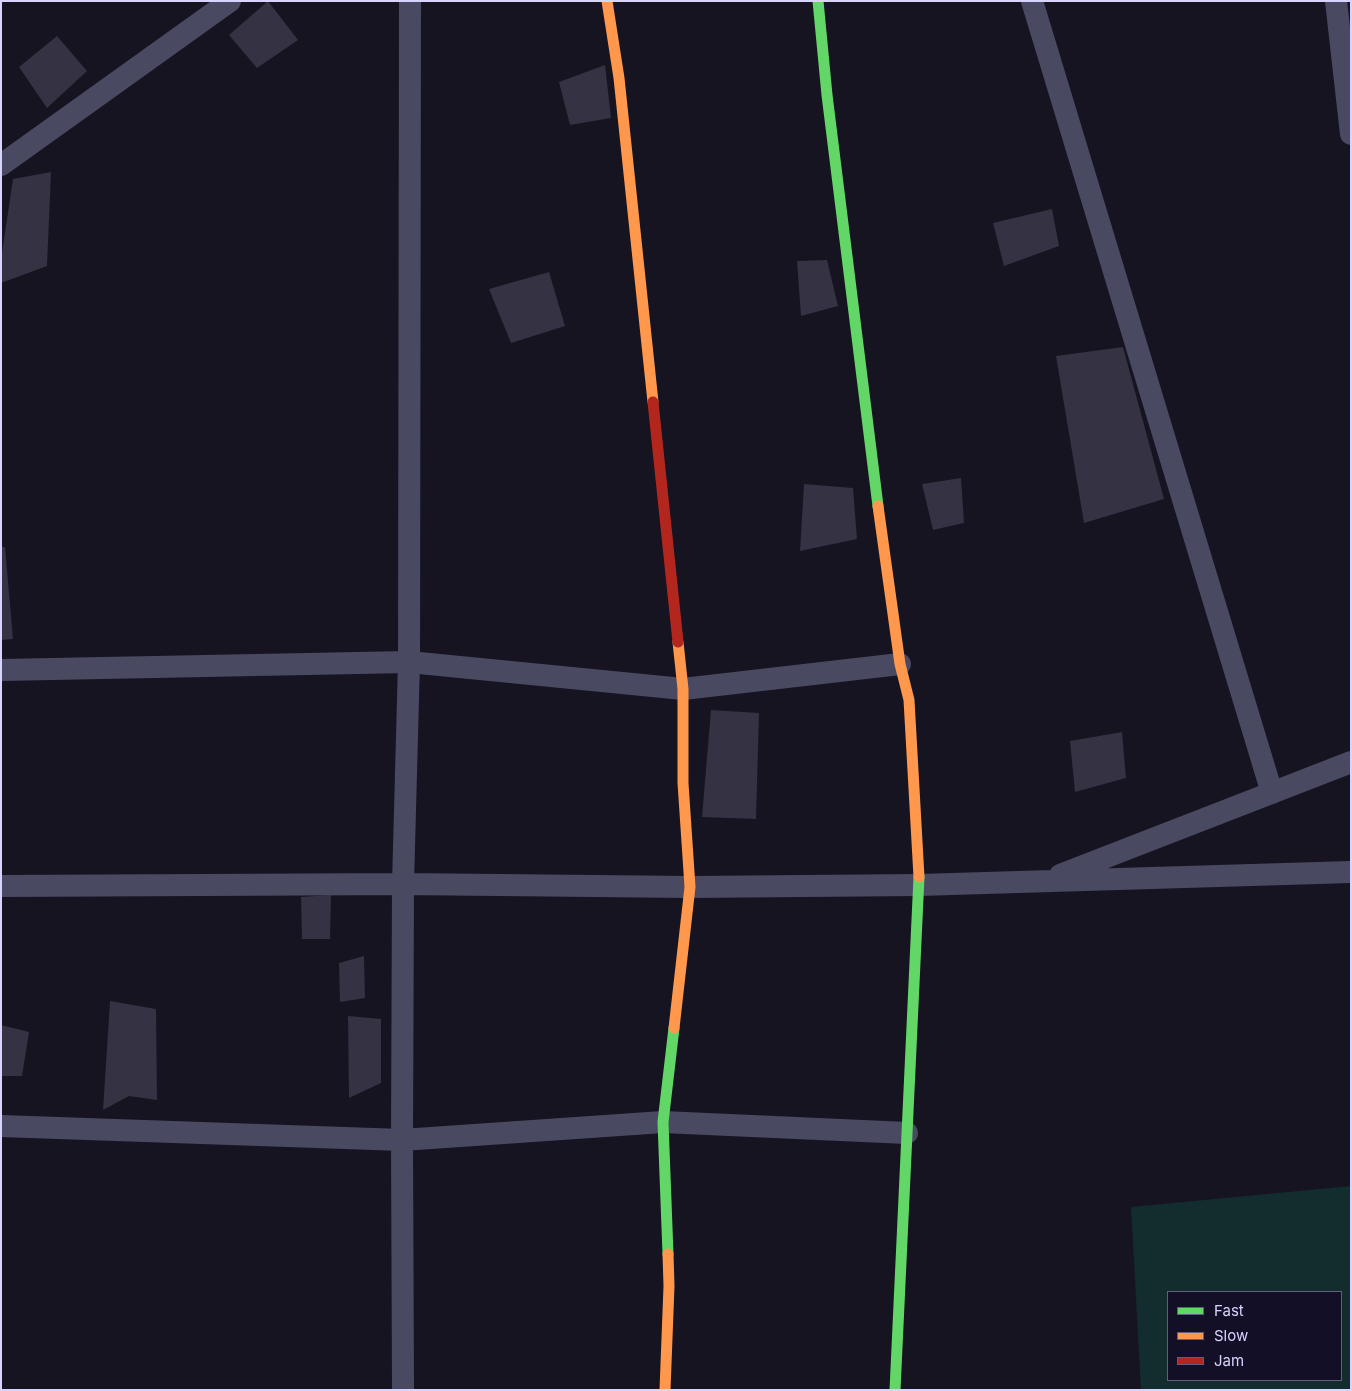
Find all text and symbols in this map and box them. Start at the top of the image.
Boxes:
legend [1167,1291,1342,1381]
text: Fast [1214,1301,1244,1320]
text: Slow [1214,1326,1248,1345]
text: Jam [1214,1351,1244,1370]

